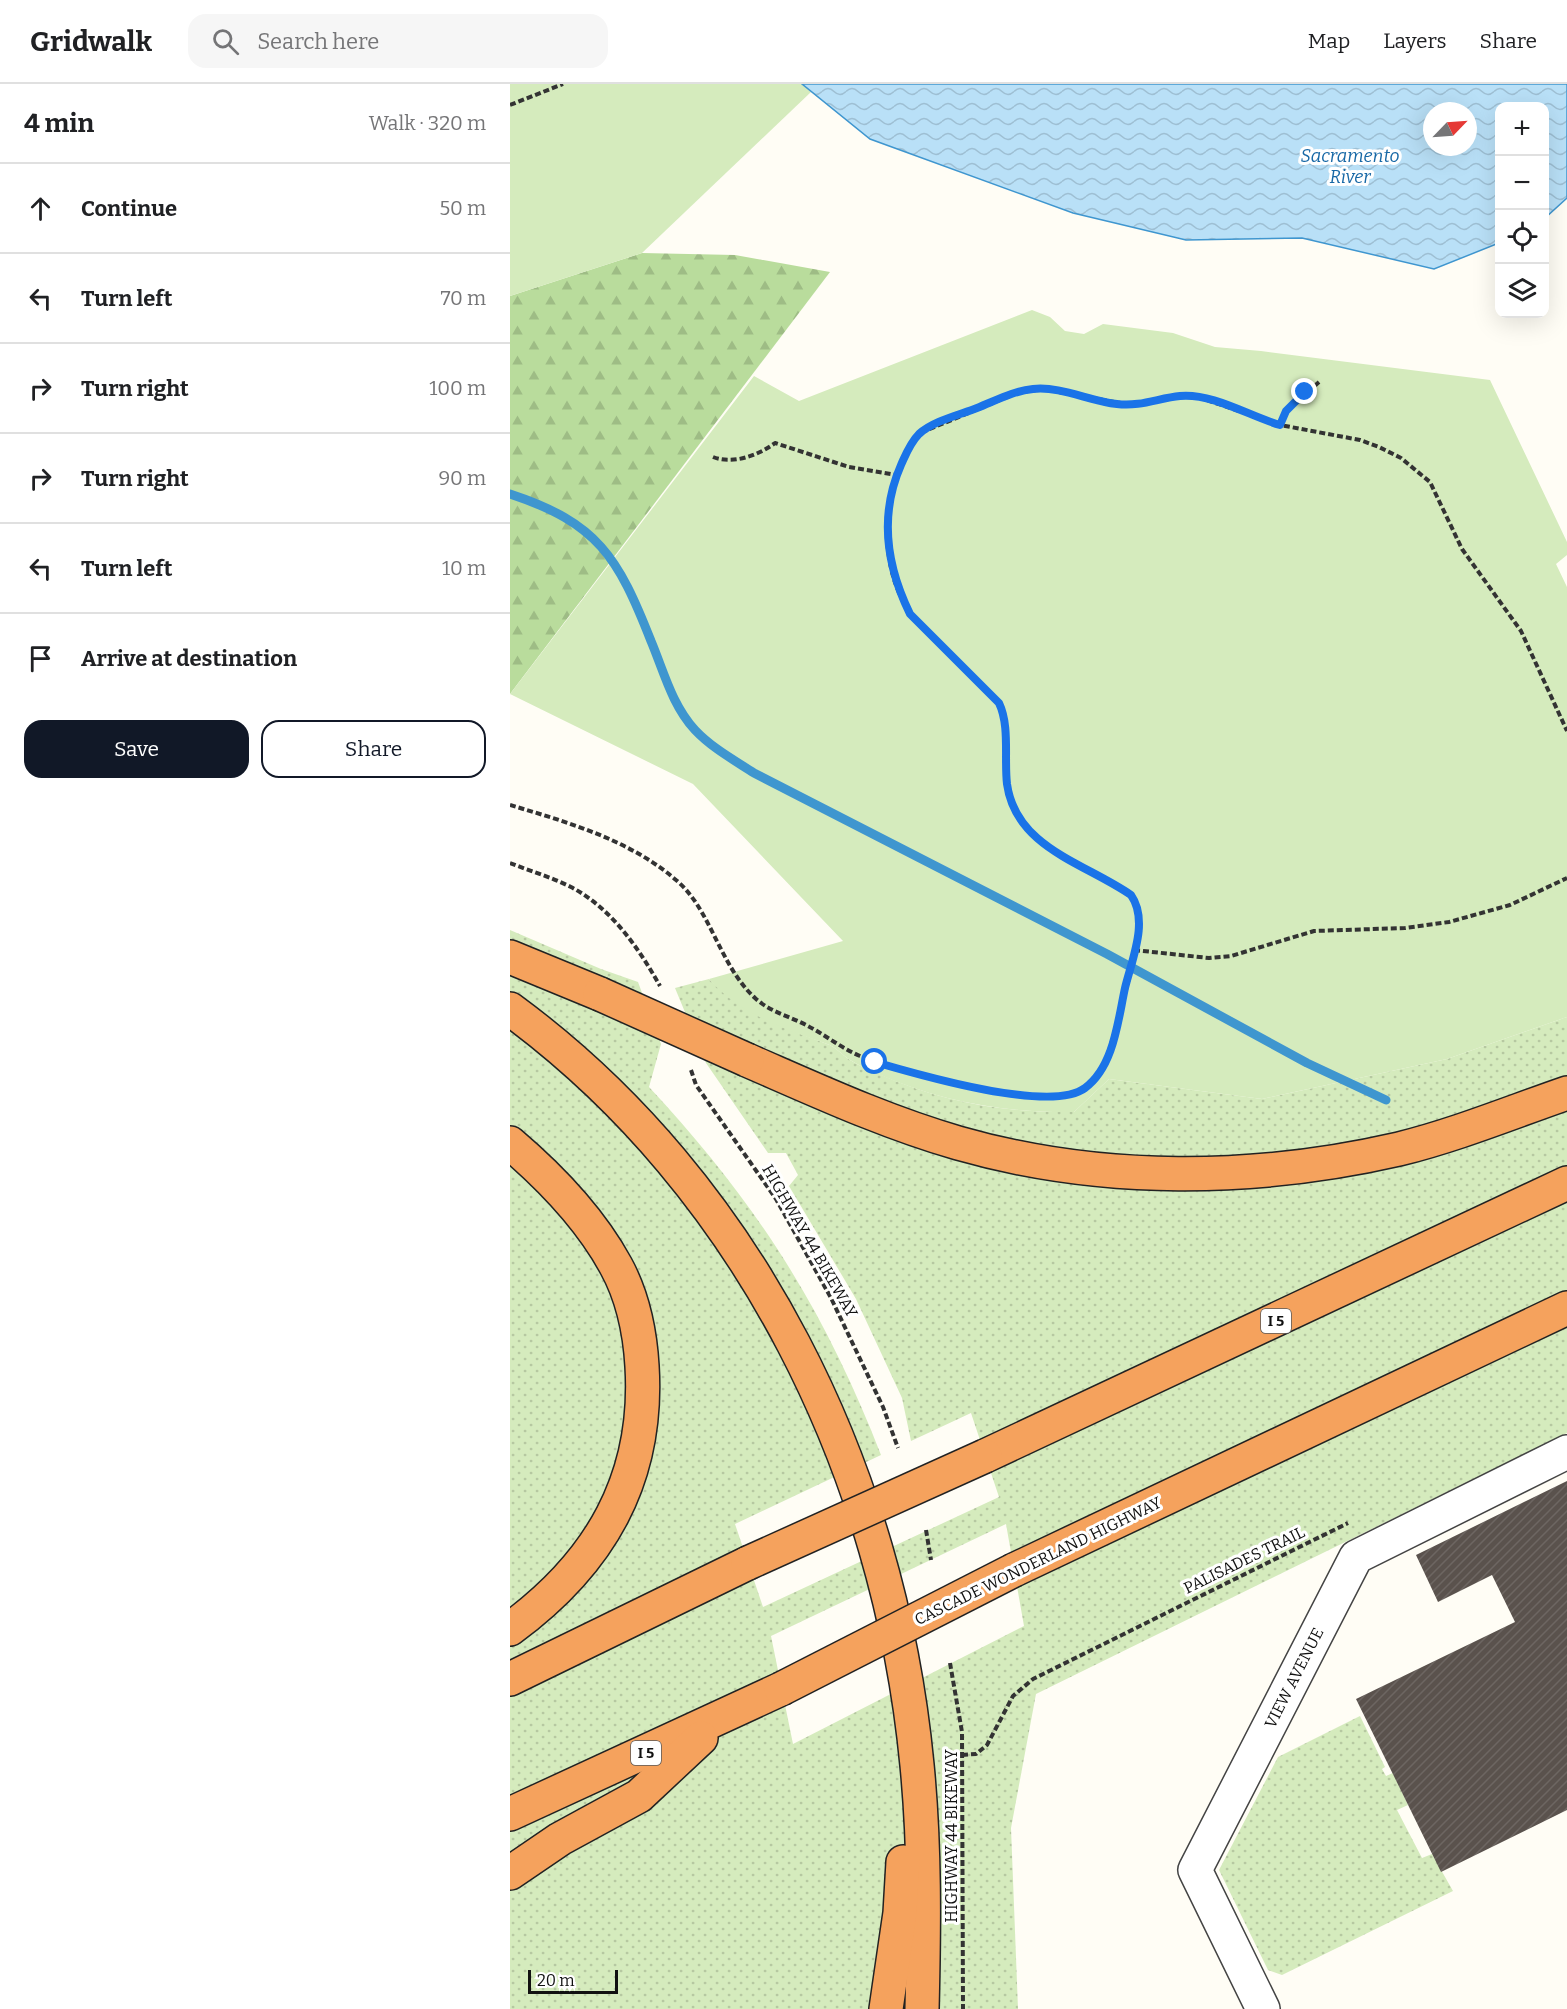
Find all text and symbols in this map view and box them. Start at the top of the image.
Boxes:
search box [188,14,608,68]
text: Gridwalk [30,25,152,58]
icon: search [209,25,242,58]
text: Search here [257,28,379,55]
text: Map [1308,28,1350,54]
text: Layers [1383,28,1447,54]
text: Share [1480,28,1537,54]
north arrow [1423,102,1477,156]
map controls [1495,102,1549,318]
button: + [1495,102,1549,156]
text: 4 min [24,108,94,139]
text: Walk · 320 m [369,111,486,135]
water label: Sacramento River [1300,145,1400,188]
button: − [1495,156,1549,210]
icon: ahead [24,192,57,225]
text: Continue [81,195,177,222]
text: 50 m [439,196,486,220]
button: locate [1495,210,1549,264]
button: layers [1495,264,1549,318]
icon: left [24,282,57,315]
text: Turn left [81,285,173,312]
text: 70 m [440,286,486,310]
icon: right [24,372,57,405]
text: Turn right [81,375,189,402]
text: 100 m [429,376,486,400]
route end [1291,378,1317,404]
icon: right [24,462,57,495]
text: Turn right [81,465,189,492]
text: 90 m [438,466,486,490]
icon: left [24,552,57,585]
text: Turn left [81,555,173,582]
text: 10 m [442,556,486,580]
icon: arrive [24,642,57,675]
text: Arrive at destination [81,645,297,672]
button: Save [24,720,249,778]
button: Share [261,720,486,778]
route start [861,1048,887,1074]
street label: HIGHWAY 44 BIKEWAY [758,1161,862,1322]
road number: I 5 [1261,1309,1291,1333]
street label: CASCADE WONDERLAND HIGHWAY [912,1492,1165,1629]
street label: PALISADES TRAIL [1180,1522,1308,1598]
street label: VIEW AVENUE [1261,1625,1327,1731]
road number: I 5 [631,1741,661,1765]
street label: HIGHWAY 44 BIKEWAY [942,1748,961,1923]
scale bar [528,1967,618,1994]
text: 20 m [537,1971,574,1990]

